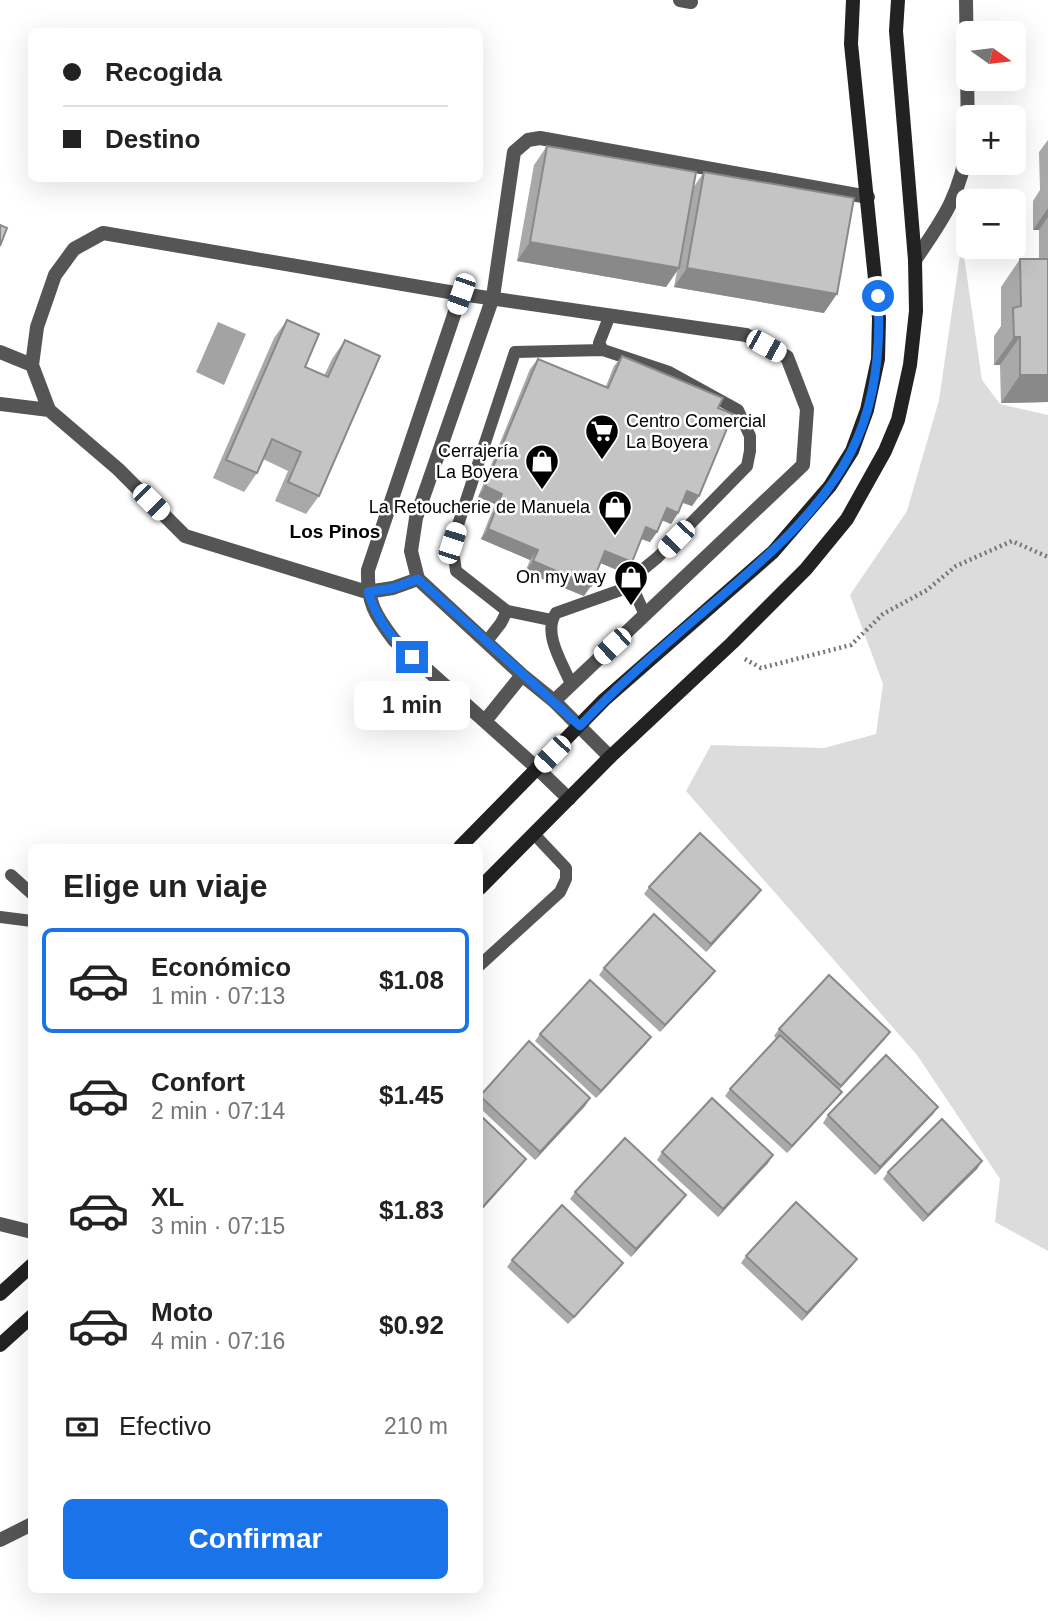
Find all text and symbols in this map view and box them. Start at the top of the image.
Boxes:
north arrow [956,21,1026,91]
map controls [956,21,1026,259]
text: Recogida [105,57,222,87]
button: + [956,105,1026,175]
text: Destino [105,124,200,154]
button: − [956,189,1026,259]
car [445,271,478,317]
route start [862,280,894,312]
car [743,327,790,365]
place label: Centro Comercial La Boyera [626,411,766,452]
supermarket icon: Centro Comercial La Boyera [583,412,621,461]
place label: Cerrajería La Boyera [436,441,519,482]
shop icon: Cerrajería La Boyera [523,442,561,491]
car [129,480,174,524]
shop icon: La Retoucherie de Manuela [596,488,634,537]
place label: La Retoucherie de Manuela [369,497,591,517]
car [654,517,699,561]
car [436,520,469,566]
district label: Los Pinos [290,521,380,542]
shop icon: On my way [612,558,650,607]
place label: On my way [516,567,606,587]
car [590,624,635,668]
route end [396,641,428,673]
callout: 1 min [354,682,470,730]
text: 1 min [382,692,442,718]
car [530,732,575,776]
text: Elige un viaje [63,868,268,904]
icon: car [67,949,130,1012]
text: Económico [151,952,291,982]
text: $1.08 [379,965,444,995]
text: 1 min · 07:13 [151,983,285,1009]
icon: car [67,1064,130,1127]
text: Confort [151,1067,245,1097]
text: $1.45 [379,1080,444,1110]
text: 2 min · 07:14 [151,1098,285,1124]
icon: car [67,1179,130,1242]
text: XL [151,1182,184,1212]
text: $1.83 [379,1195,444,1225]
text: 3 min · 07:15 [151,1213,285,1239]
icon: car [67,1294,130,1357]
text: Moto [151,1297,213,1327]
text: $0.92 [379,1310,444,1340]
text: 4 min · 07:16 [151,1328,285,1354]
icon: cash [63,1408,101,1446]
text: Efectivo [119,1411,212,1441]
text: 210 m [384,1413,448,1439]
button: Confirmar [63,1499,448,1579]

